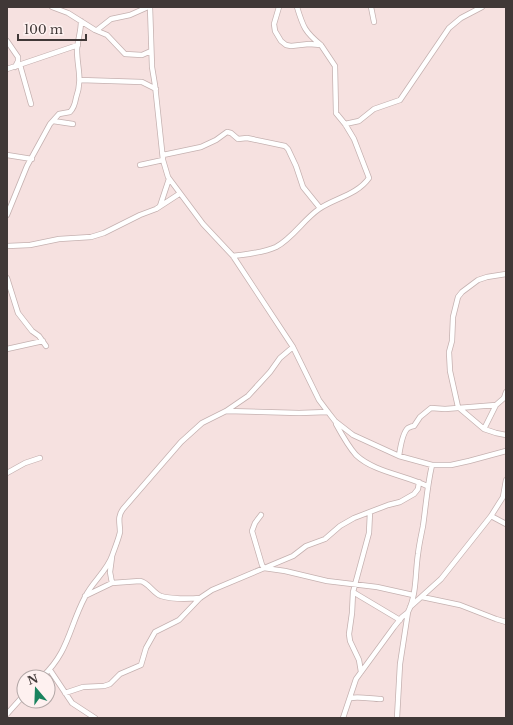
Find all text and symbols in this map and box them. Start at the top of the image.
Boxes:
scale bar [18,16,86,42]
text: 100 m [24,22,63,37]
north arrow [16,669,56,709]
text: N [26,671,41,688]

